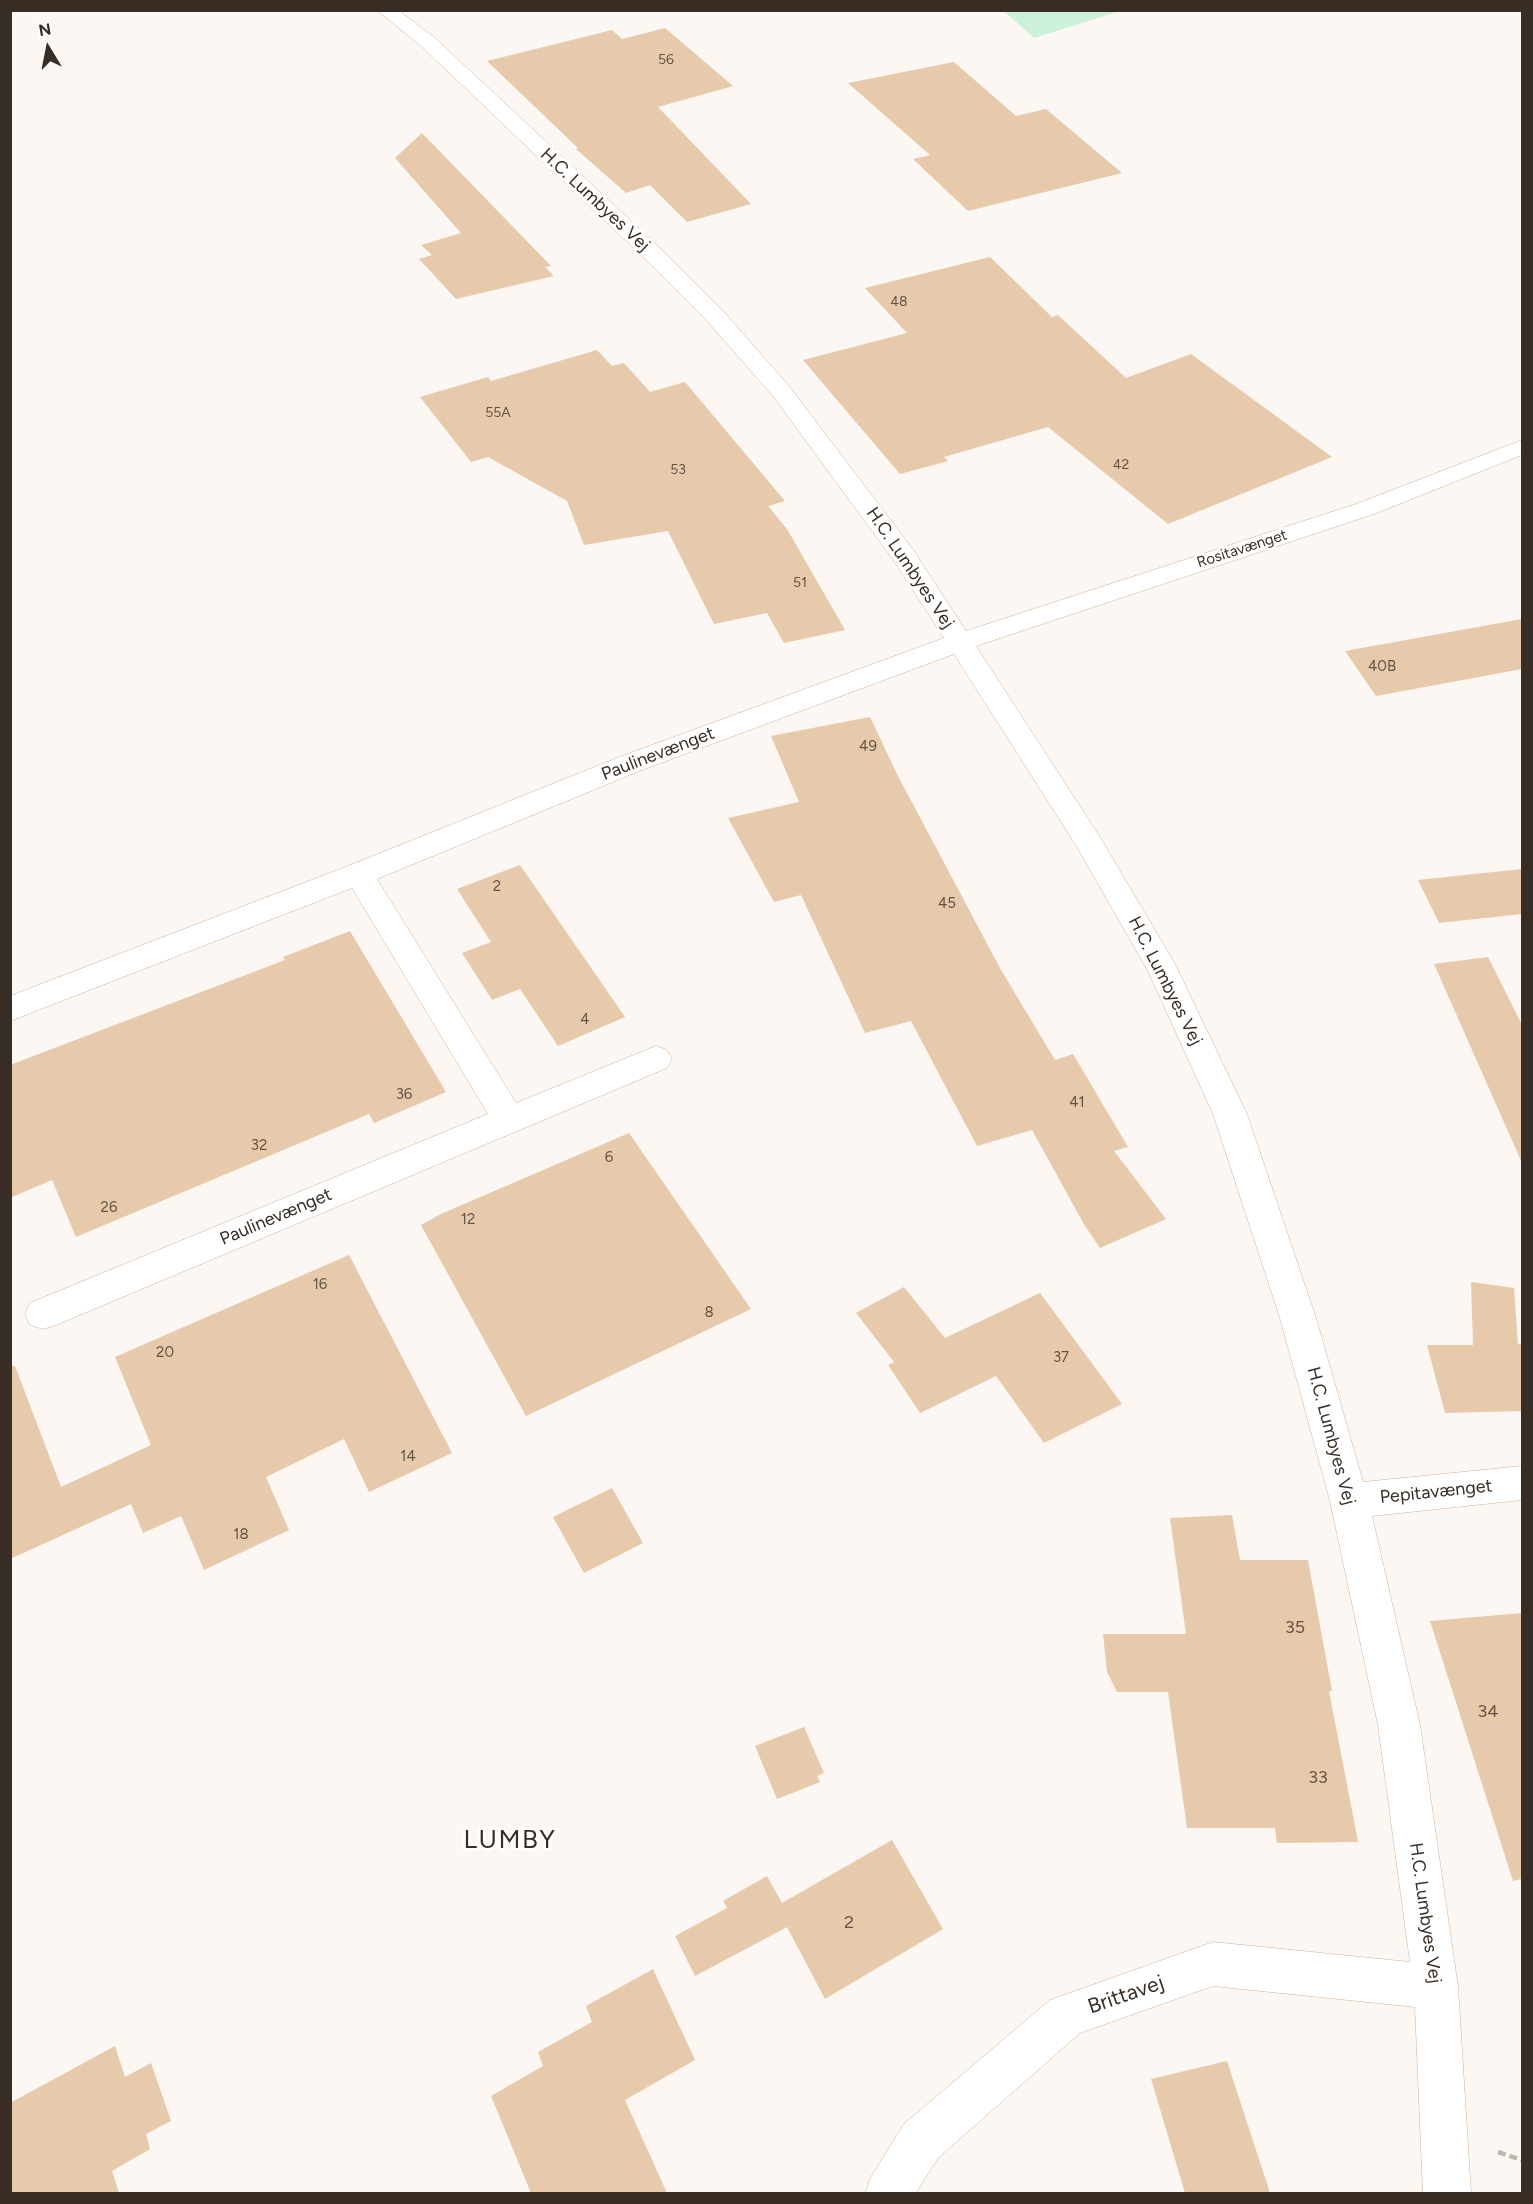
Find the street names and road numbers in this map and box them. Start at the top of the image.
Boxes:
street label: H.C. Lumbyes Vej [536,144,654,256]
street label: H.C. Lumbyes Vej [861,503,959,633]
street label: Rositavænget [1195,526,1289,572]
street label: Paulinevænget [598,723,718,785]
street label: H.C. Lumbyes Vej [1123,913,1207,1049]
street label: Paulinevænget [217,1184,335,1250]
street label: H.C. Lumbyes Vej [1302,1365,1360,1507]
street label: Pepitavænget [1379,1475,1493,1509]
street label: H.C. Lumbyes Vej [1404,1841,1446,1985]
street label: Brittavej [1085,1970,1167,2020]

